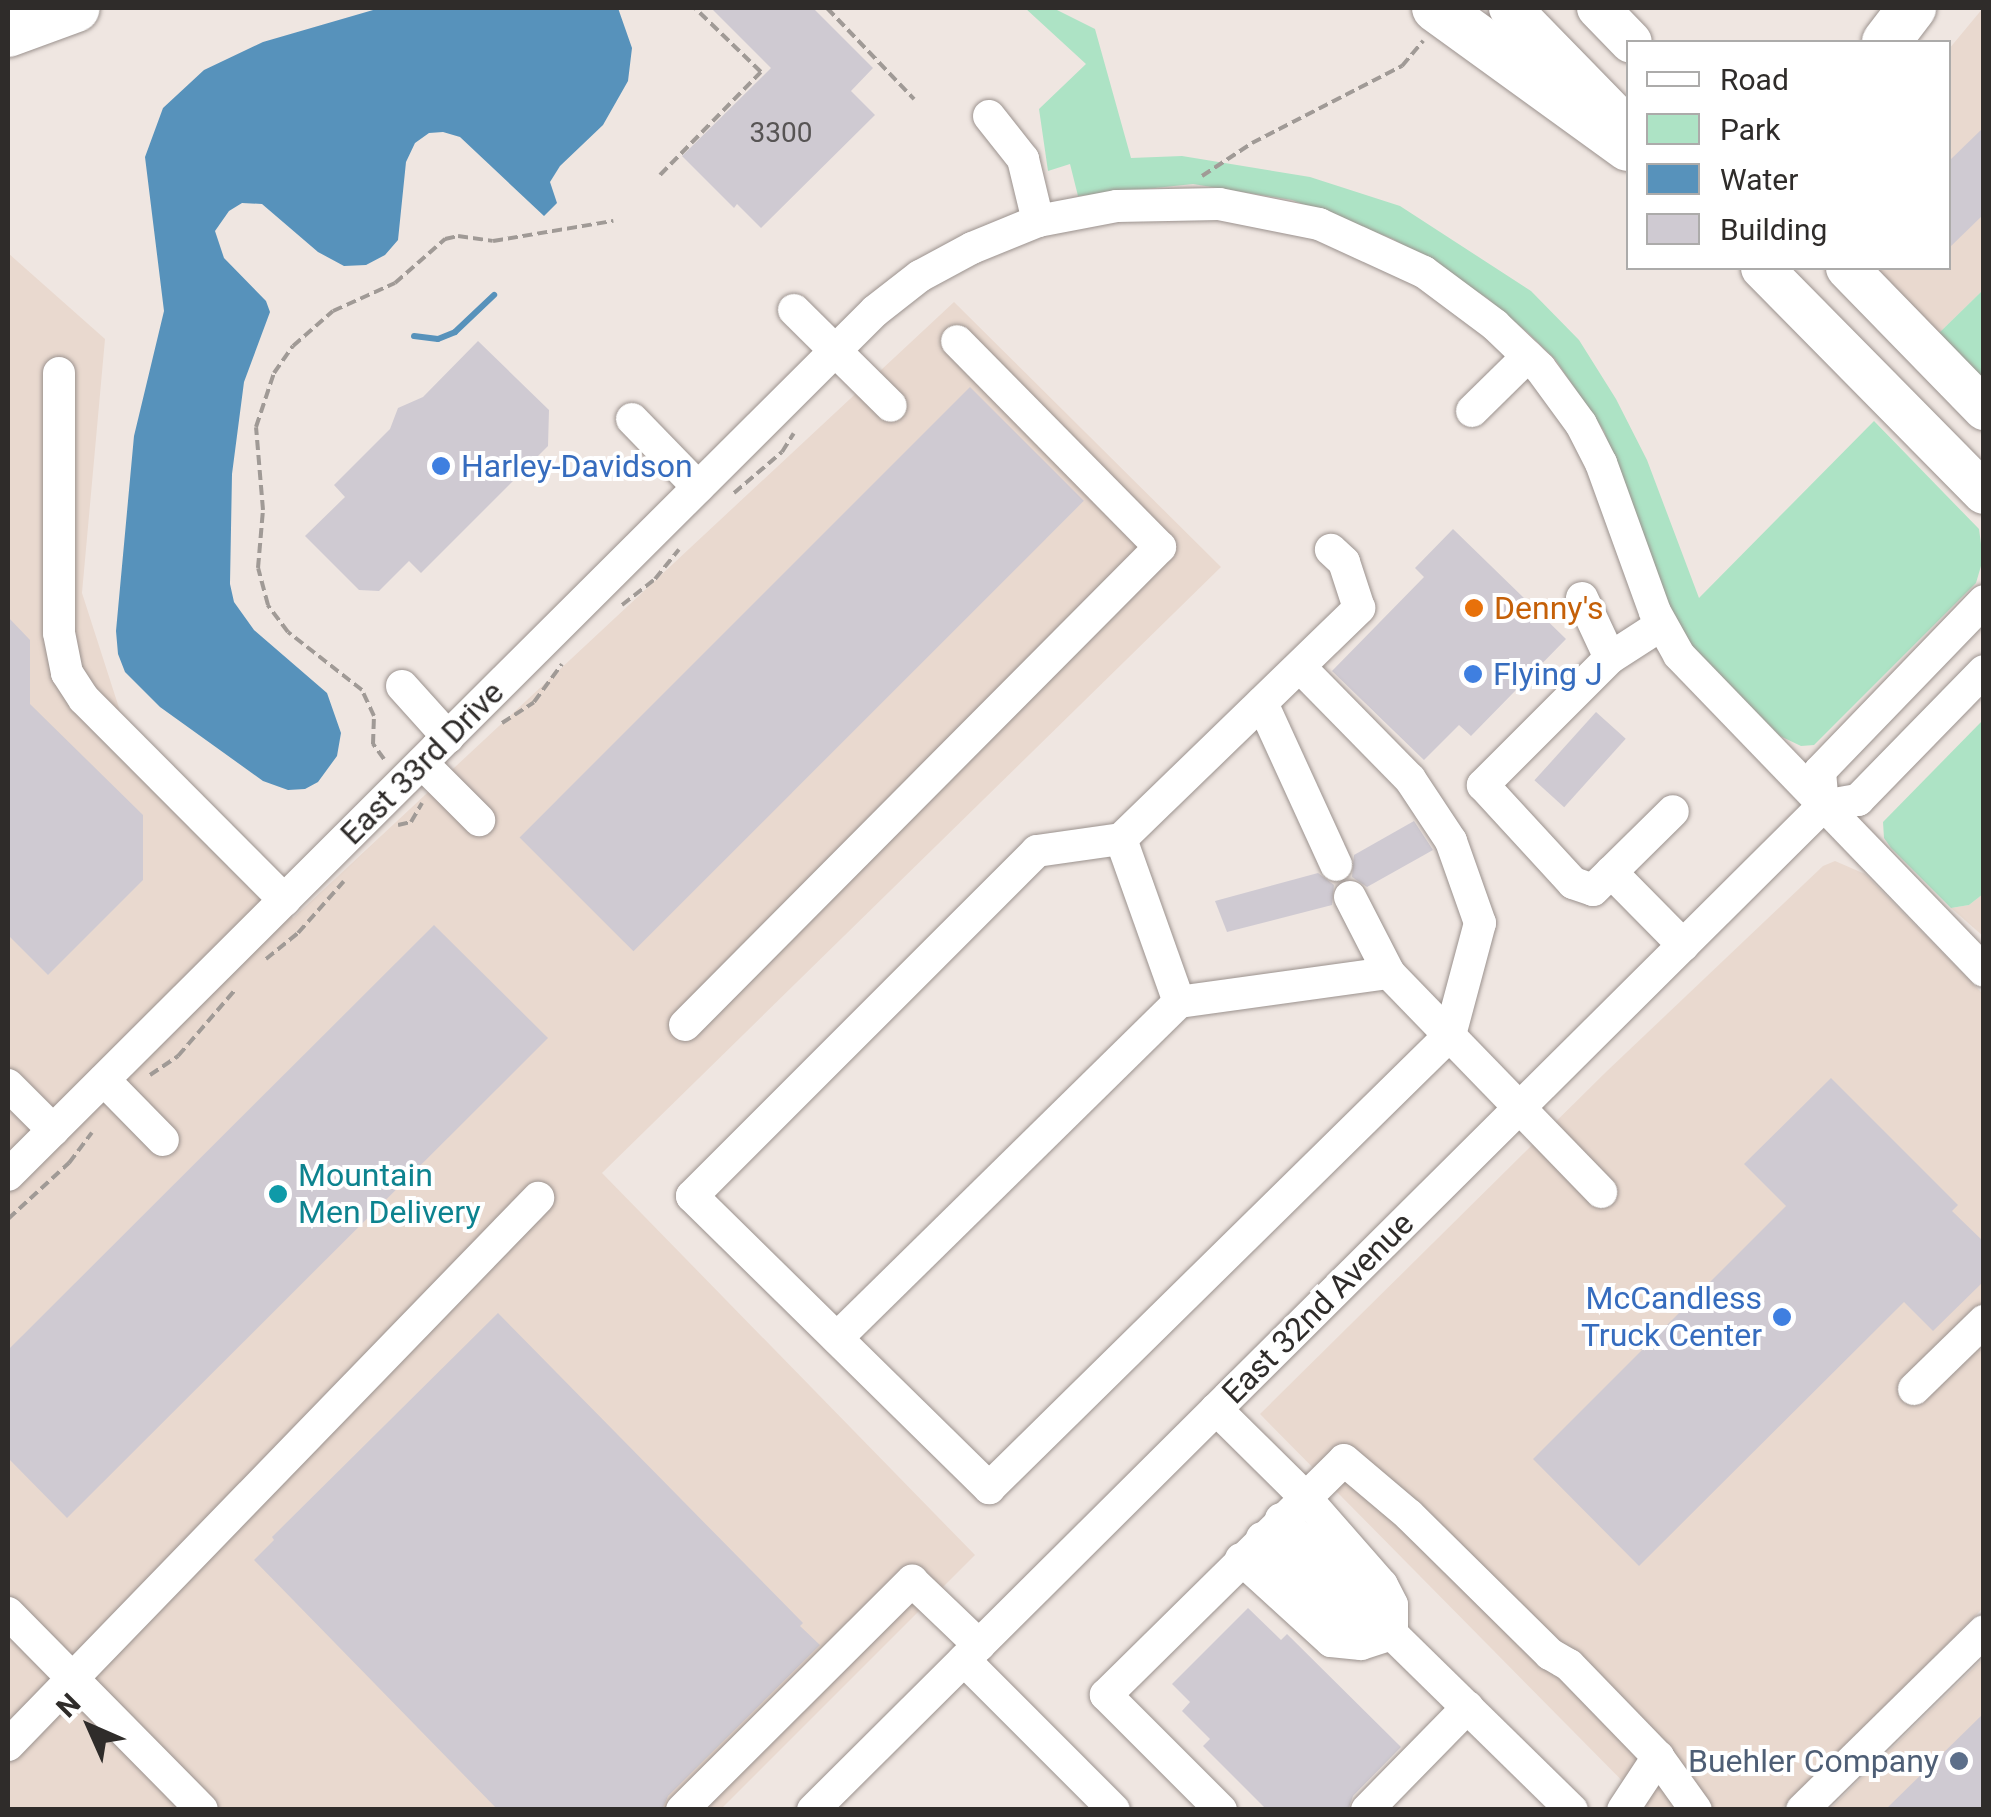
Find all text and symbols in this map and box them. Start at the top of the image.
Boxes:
legend [1626,40,1951,270]
text: Road [1720,62,1789,97]
text: Park [1720,112,1780,147]
house number: 3300 [750,116,812,150]
text: Water [1720,162,1798,197]
text: Building [1720,212,1827,247]
place label: Harley-Davidson [461,447,693,485]
marker: Harley-Davidson [430,455,452,477]
place label: Denny's [1494,589,1604,627]
marker: Denny's [1463,597,1485,619]
place label: Flying J [1493,655,1603,693]
marker: Flying J [1462,663,1484,685]
street label: East 33rd Drive [332,673,512,853]
place label: Mountain Men Delivery [298,1157,481,1232]
marker: Mountain Men Delivery [267,1183,289,1205]
street label: East 32nd Avenue [1214,1204,1422,1412]
place label: McCandless Truck Center [1581,1280,1762,1355]
marker: McCandless Truck Center [1771,1306,1793,1328]
north arrow [40,1677,140,1777]
text: N [50,1687,87,1724]
place label: Buehler Company [1688,1742,1939,1780]
marker: Buehler Company [1948,1750,1970,1772]

